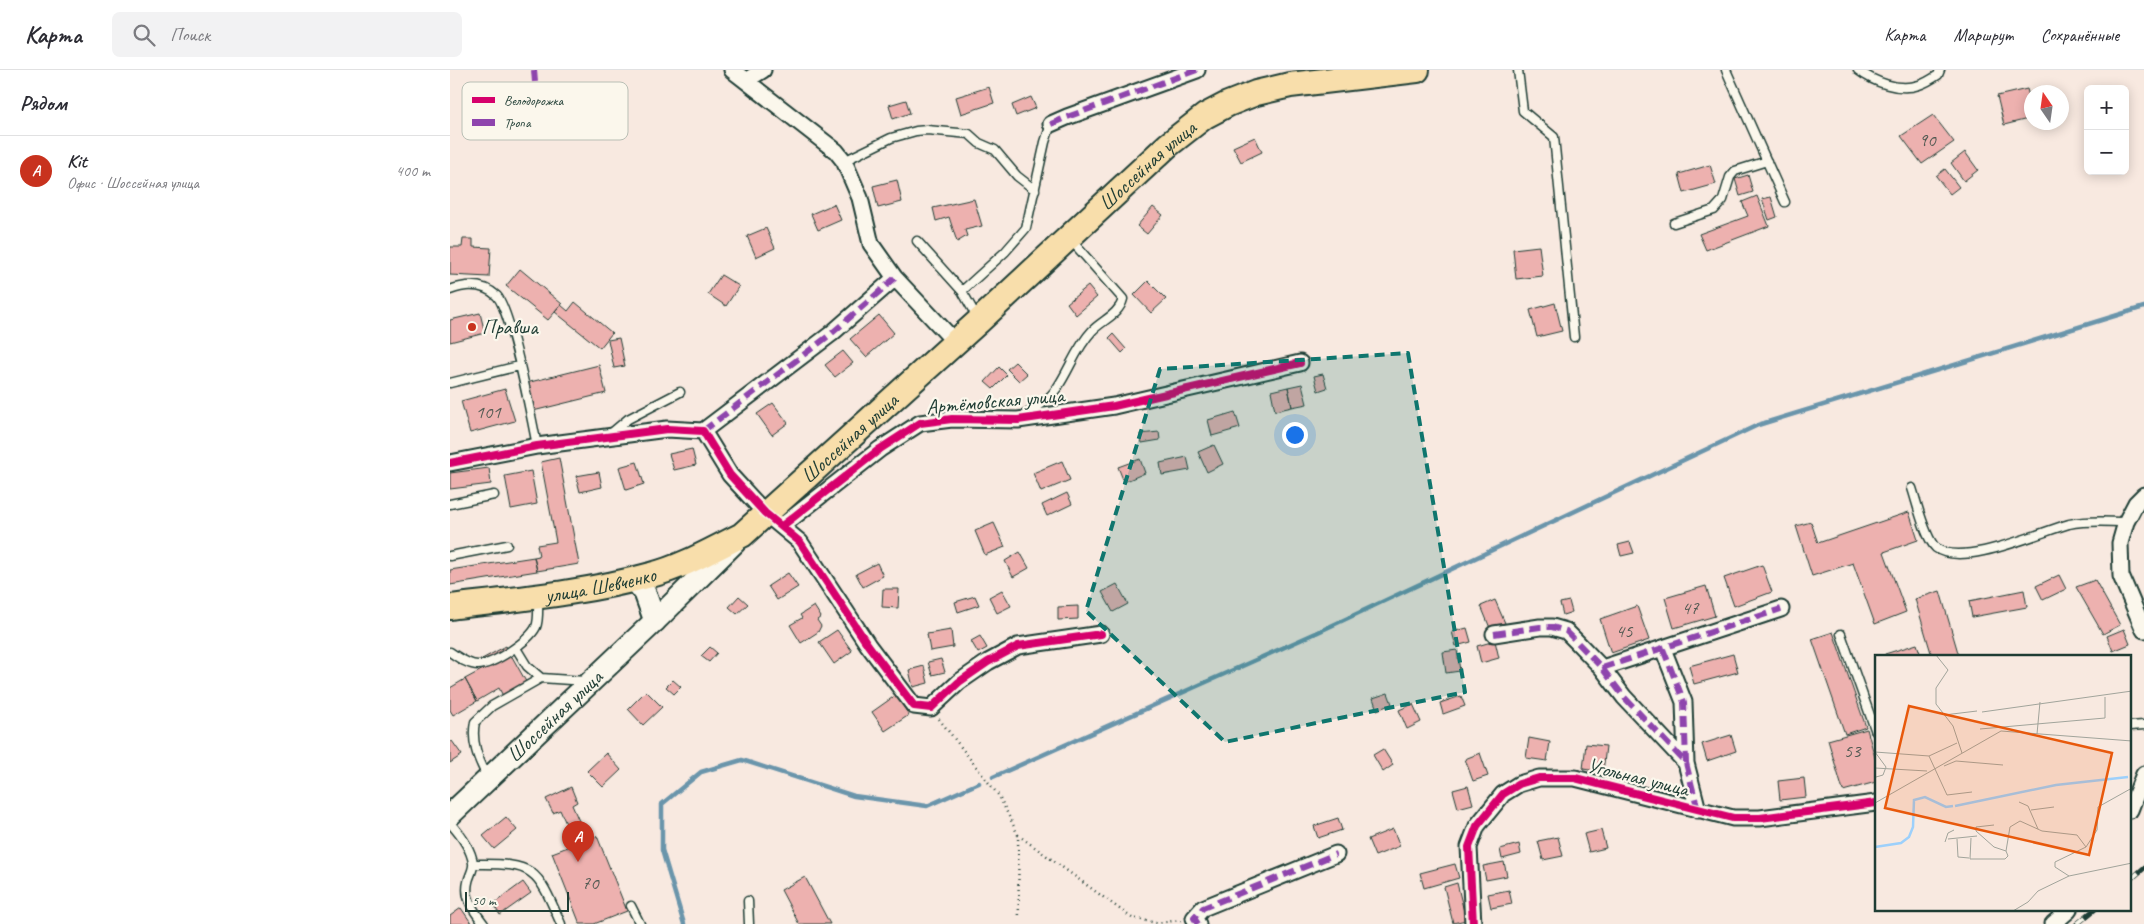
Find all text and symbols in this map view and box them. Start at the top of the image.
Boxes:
search box [112,12,462,57]
text: Карта [25,20,82,50]
icon: search [130,21,158,49]
text: Поиск [170,23,210,47]
text: Карта [1884,24,1925,46]
text: Маршрут [1953,24,2013,46]
text: Сохранённые [2041,24,2119,46]
legend [462,82,628,140]
north arrow [2024,85,2069,130]
map controls [2084,85,2129,175]
button: + [2084,85,2129,130]
text: Рядом [20,90,67,116]
text: Велодорожка [504,92,565,109]
text: Тропа [504,114,532,131]
street label: Шоссейная улица [1093,114,1203,216]
house number: 90 [1918,128,1937,152]
button: − [2084,130,2129,175]
text: Kit [67,149,87,173]
text: A [32,161,40,181]
text: 400 m [396,161,430,181]
text: Офис · Шоссейная улица [67,173,199,193]
place label: Правша [482,314,539,340]
marker: Правша [466,321,478,333]
street label: Артёмовская улица [925,382,1067,420]
street label: Шоссейная улица [795,386,905,489]
house number: 101 [475,400,502,424]
your location [1282,422,1308,448]
street label: улица Шевченко [541,561,660,609]
house number: 47 [1681,596,1700,620]
house number: 45 [1615,619,1634,643]
inset map [1875,655,2132,912]
street label: Шоссейная улица [501,663,609,768]
house number: 53 [1843,739,1862,763]
street label: Угольная улица [1585,752,1694,803]
pin: A [562,821,594,862]
house number: 70 [581,871,600,895]
scale bar [465,889,569,912]
text: 50 m [472,892,496,909]

